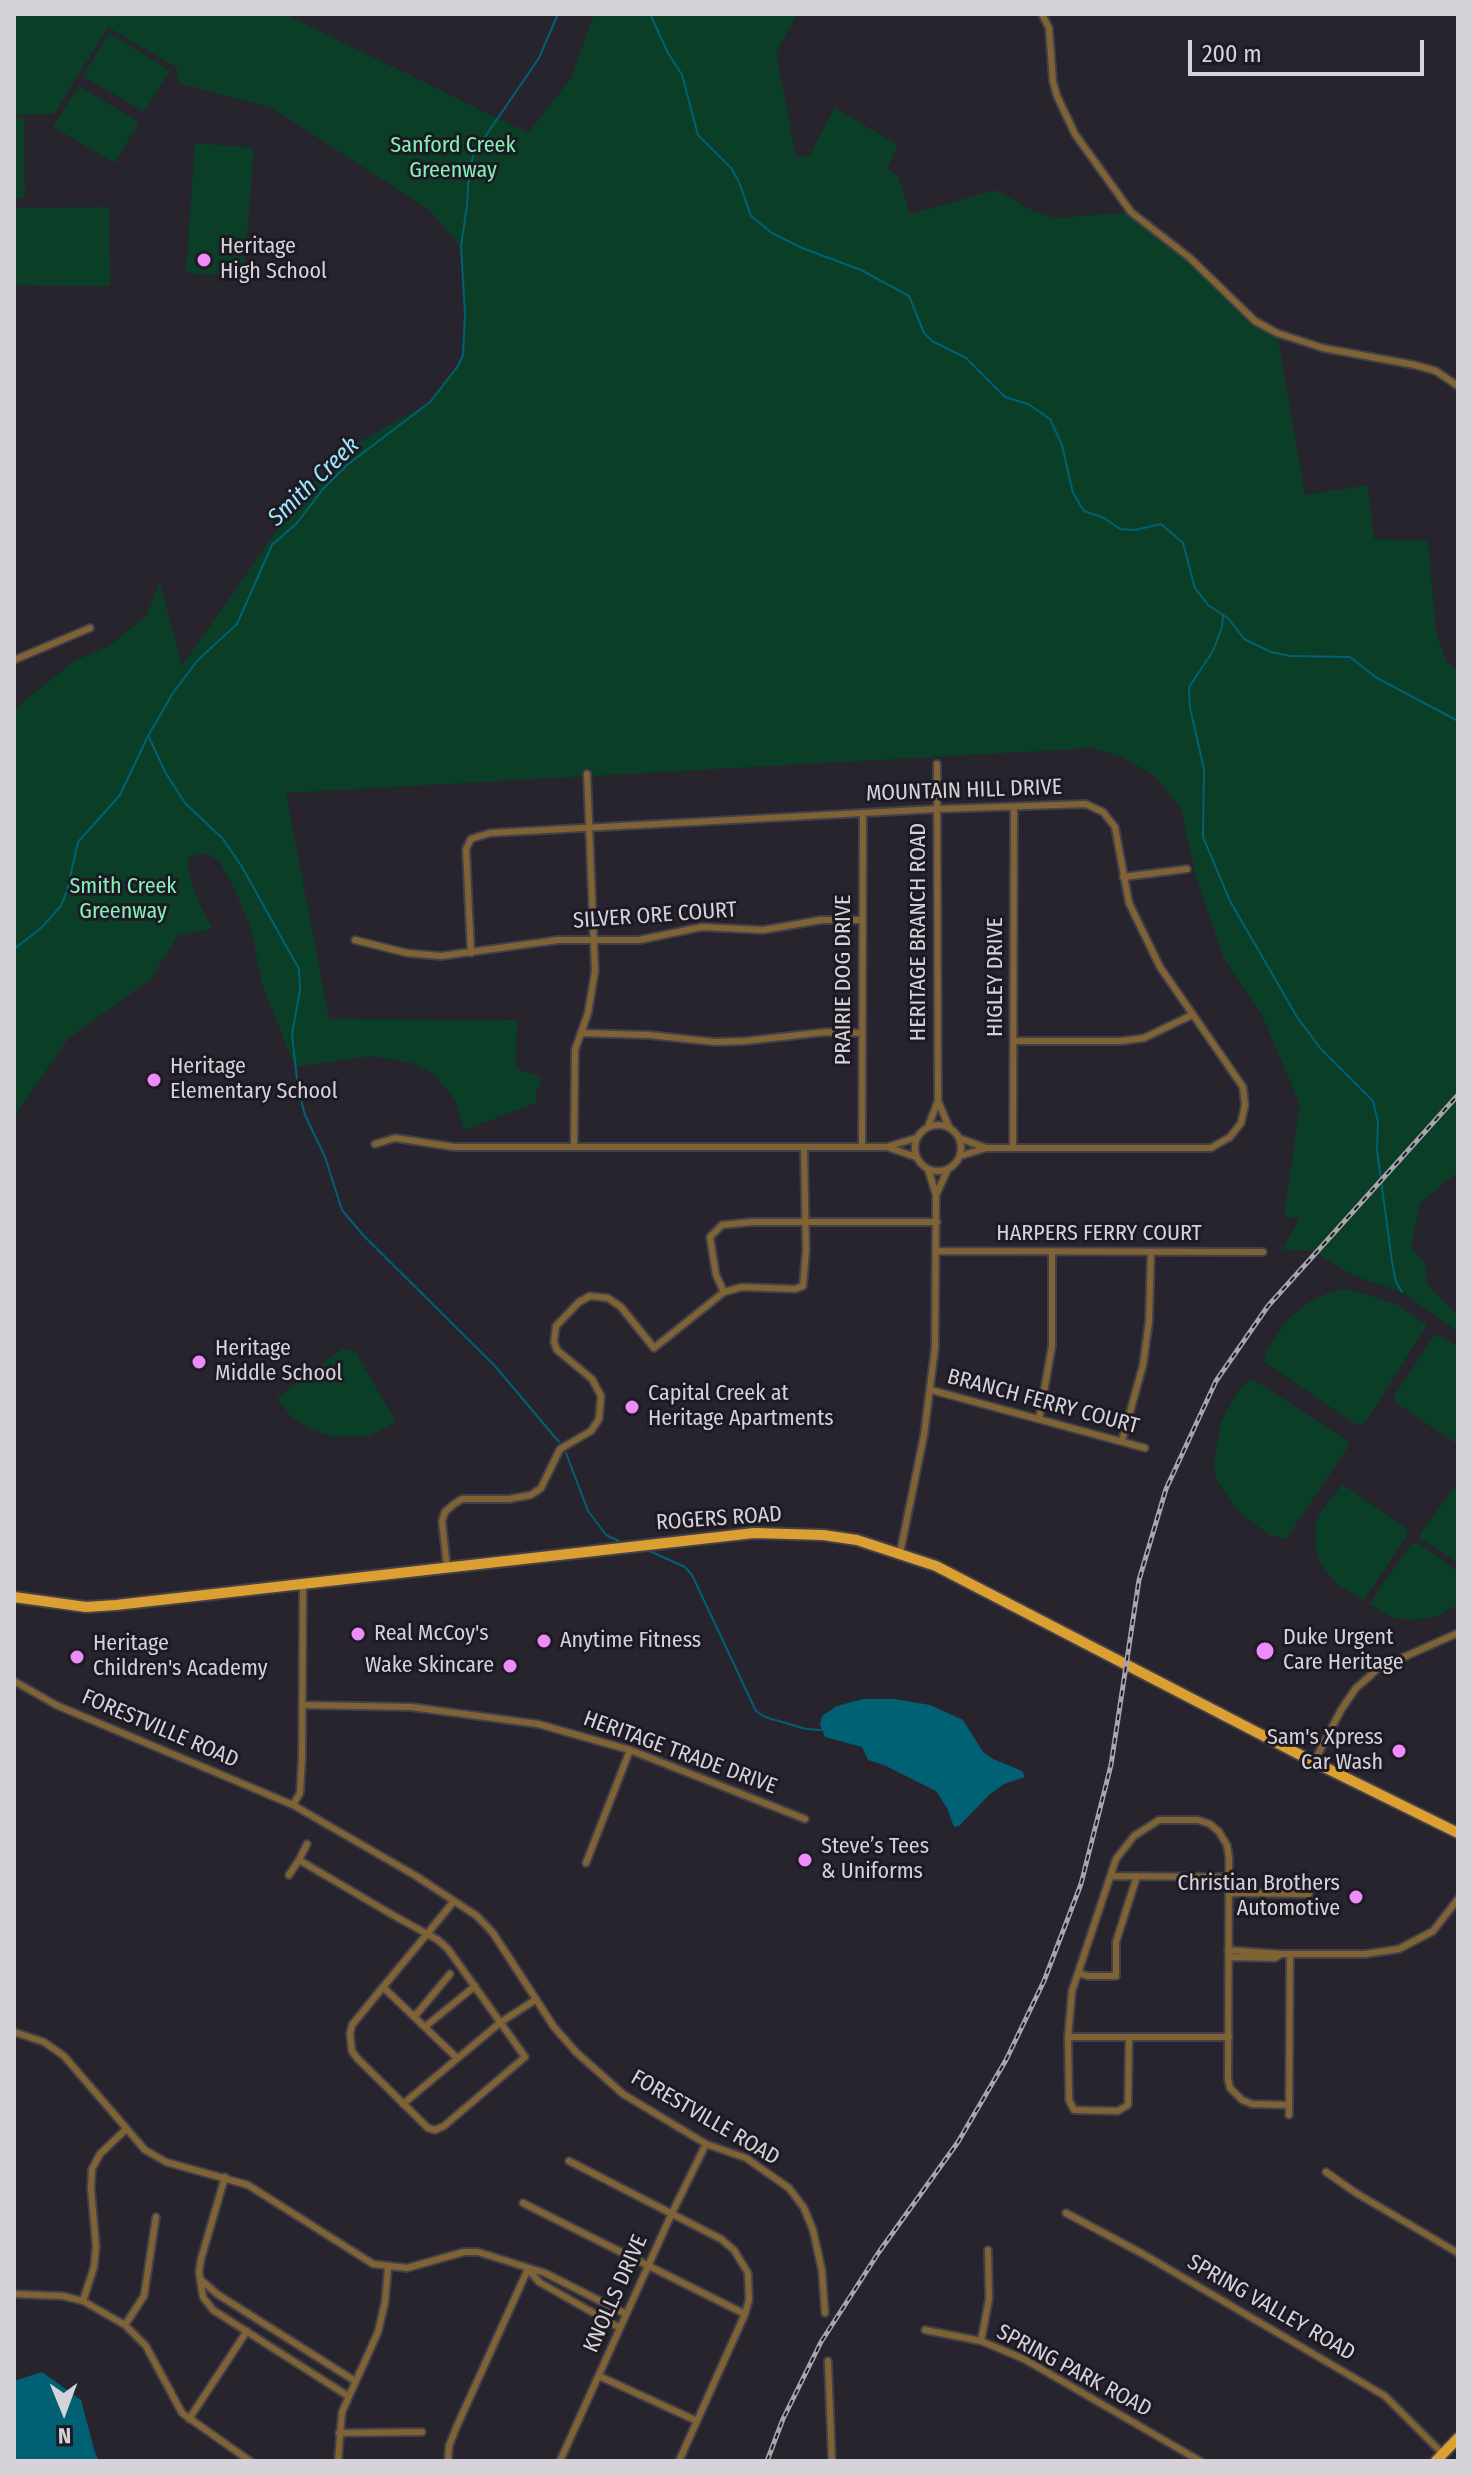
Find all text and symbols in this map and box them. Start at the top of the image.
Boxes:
scale bar [1192,24,1428,74]
text: 200 m [1202,40,1262,68]
park label: Sanford Creek Greenway [390,133,516,184]
place label: Heritage High School [220,234,327,286]
marker: Heritage High School [195,251,213,269]
water label: Smith Creek [262,431,366,533]
street label: MOUNTAIN HILL DRIVE [865,774,1063,808]
street label: HERITAGE BRANCH ROAD [906,823,932,1041]
park label: Smith Creek Greenway [69,874,177,926]
street label: PRAIRIE DOG DRIVE [831,895,857,1065]
street label: SILVER ORE COURT [572,897,738,935]
street label: HIGLEY DRIVE [983,917,1009,1037]
place label: Heritage Elementary School [170,1054,337,1106]
marker: Heritage Elementary School [145,1071,163,1089]
street label: HARPERS FERRY COURT [996,1221,1202,1247]
place label: Heritage Middle School [215,1336,342,1388]
marker: Heritage Middle School [190,1353,208,1371]
street label: BRANCH FERRY COURT [944,1364,1142,1440]
place label: Capital Creek at Heritage Apartments [648,1381,834,1432]
marker: Capital Creek at Heritage Apartments [623,1398,641,1416]
street label: ROGERS ROAD [655,1501,783,1537]
place label: Real McCoy's [374,1621,489,1647]
marker: Real McCoy's [349,1625,367,1643]
place label: Duke Urgent Care Heritage [1283,1625,1404,1676]
place label: Anytime Fitness [560,1628,701,1654]
place label: Heritage Children's Academy [93,1631,267,1682]
marker: Anytime Fitness [535,1632,553,1650]
marker: Duke Urgent Care Heritage [1254,1640,1276,1662]
marker: Heritage Children's Academy [68,1648,86,1666]
place label: Wake Skincare [365,1653,494,1679]
marker: Wake Skincare [501,1657,519,1675]
street label: FORESTVILLE ROAD [78,1684,242,1774]
street label: HERITAGE TRADE DRIVE [580,1706,780,1800]
place label: Sam's Xpress Car Wash [1267,1725,1383,1776]
marker: Sam's Xpress Car Wash [1390,1742,1408,1760]
place label: Steve’s Tees & Uniforms [821,1834,929,1886]
marker: Steve’s Tees & Uniforms [796,1851,814,1869]
place label: Christian Brothers Automotive [1177,1871,1340,1922]
marker: Christian Brothers Automotive [1347,1888,1365,1906]
street label: FORESTVILLE ROAD [626,2065,784,2171]
street label: KNOLLS DRIVE [578,2231,654,2357]
street label: SPRING VALLEY ROAD [1182,2249,1360,2367]
street label: SPRING PARK ROAD [992,2319,1156,2423]
north arrow [24,2371,104,2451]
text: N [58,2422,71,2449]

